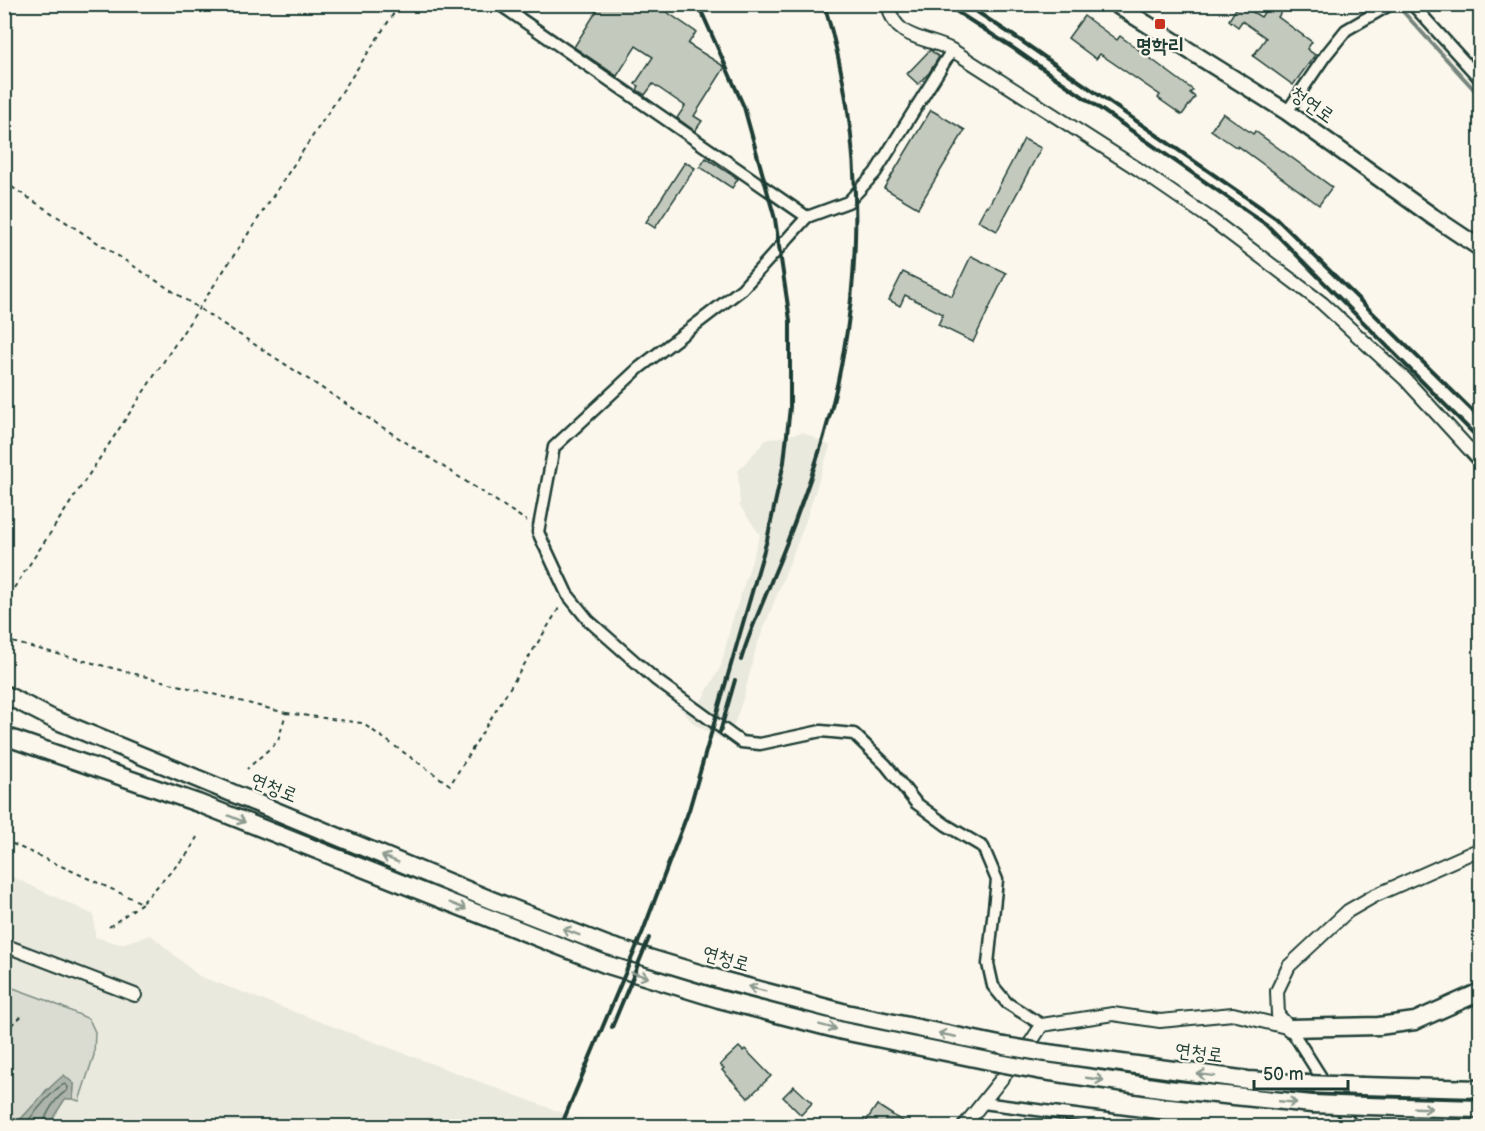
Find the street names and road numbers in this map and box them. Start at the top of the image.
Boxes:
street label: 청연로 [1285,81,1339,129]
street label: 연청로 [247,768,301,808]
street label: 연청로 [699,941,753,977]
street label: 연청로 [1174,1038,1224,1068]

